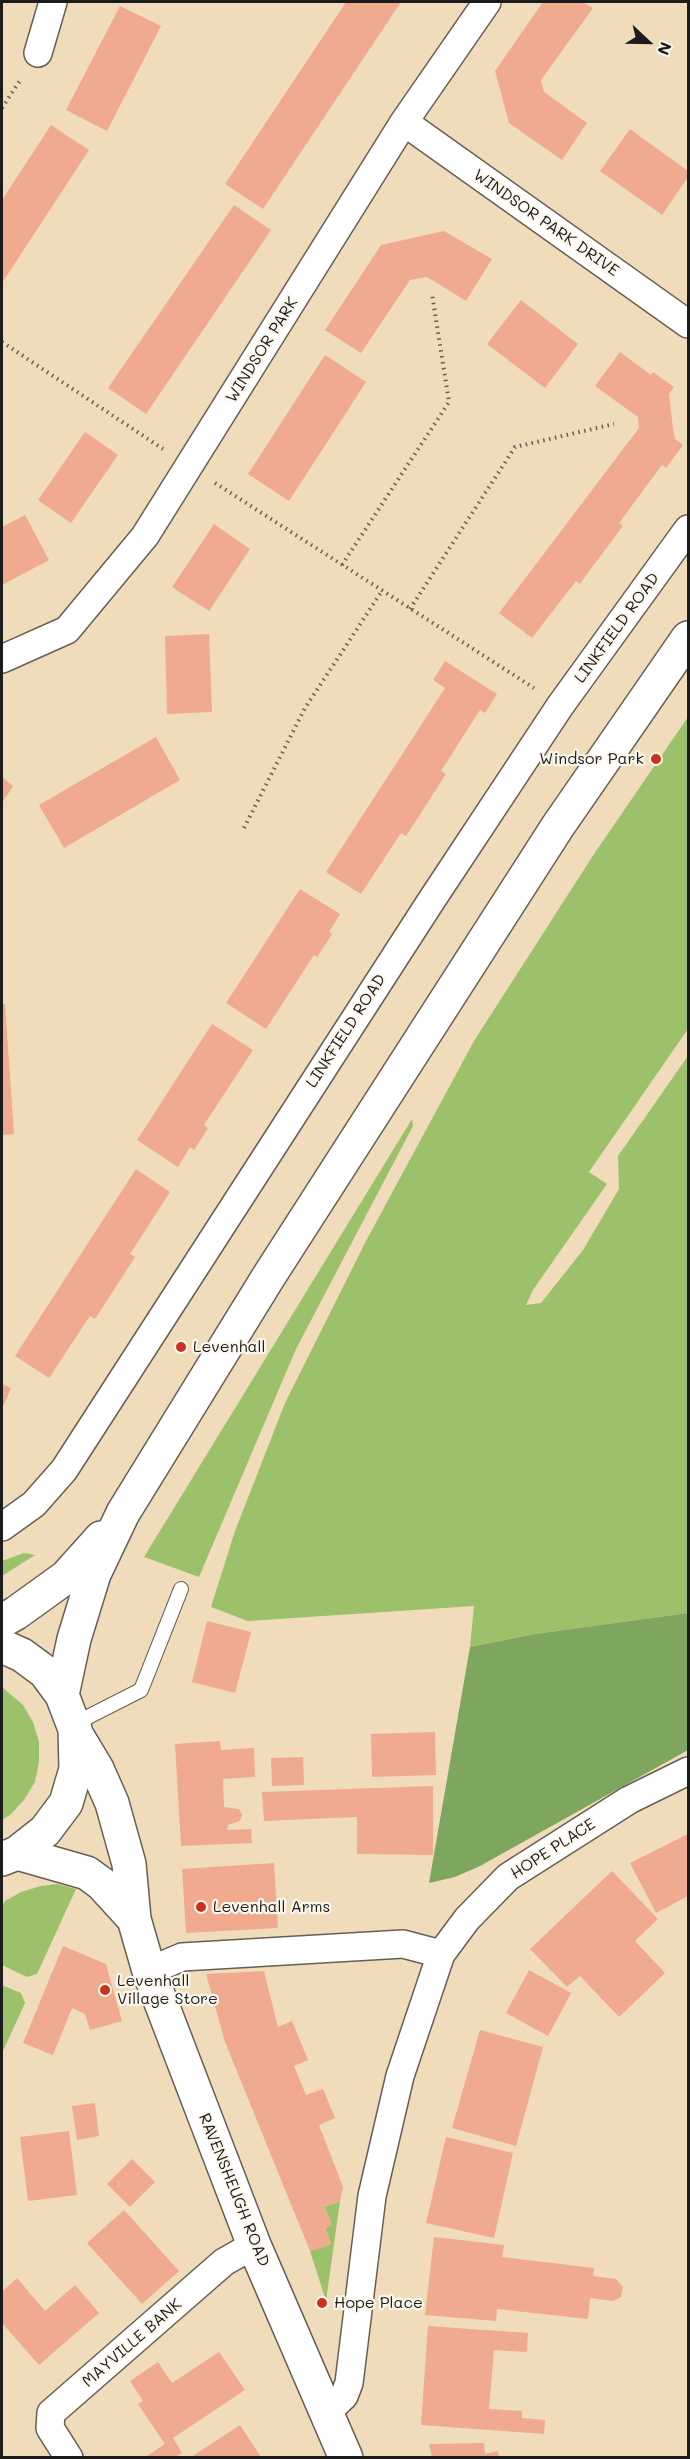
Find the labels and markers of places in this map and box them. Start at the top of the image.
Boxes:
place label: Windsor Park [539,749,644,769]
marker: Windsor Park [649,752,663,766]
place label: Levenhall [193,1337,266,1357]
marker: Levenhall [174,1340,188,1354]
place label: Levenhall Arms [213,1897,330,1917]
marker: Levenhall Arms [194,1900,208,1914]
place label: Levenhall Village Store [117,1971,218,2009]
marker: Levenhall Village Store [98,1983,112,1997]
place label: Hope Place [334,2293,423,2313]
marker: Hope Place [315,2296,329,2310]

